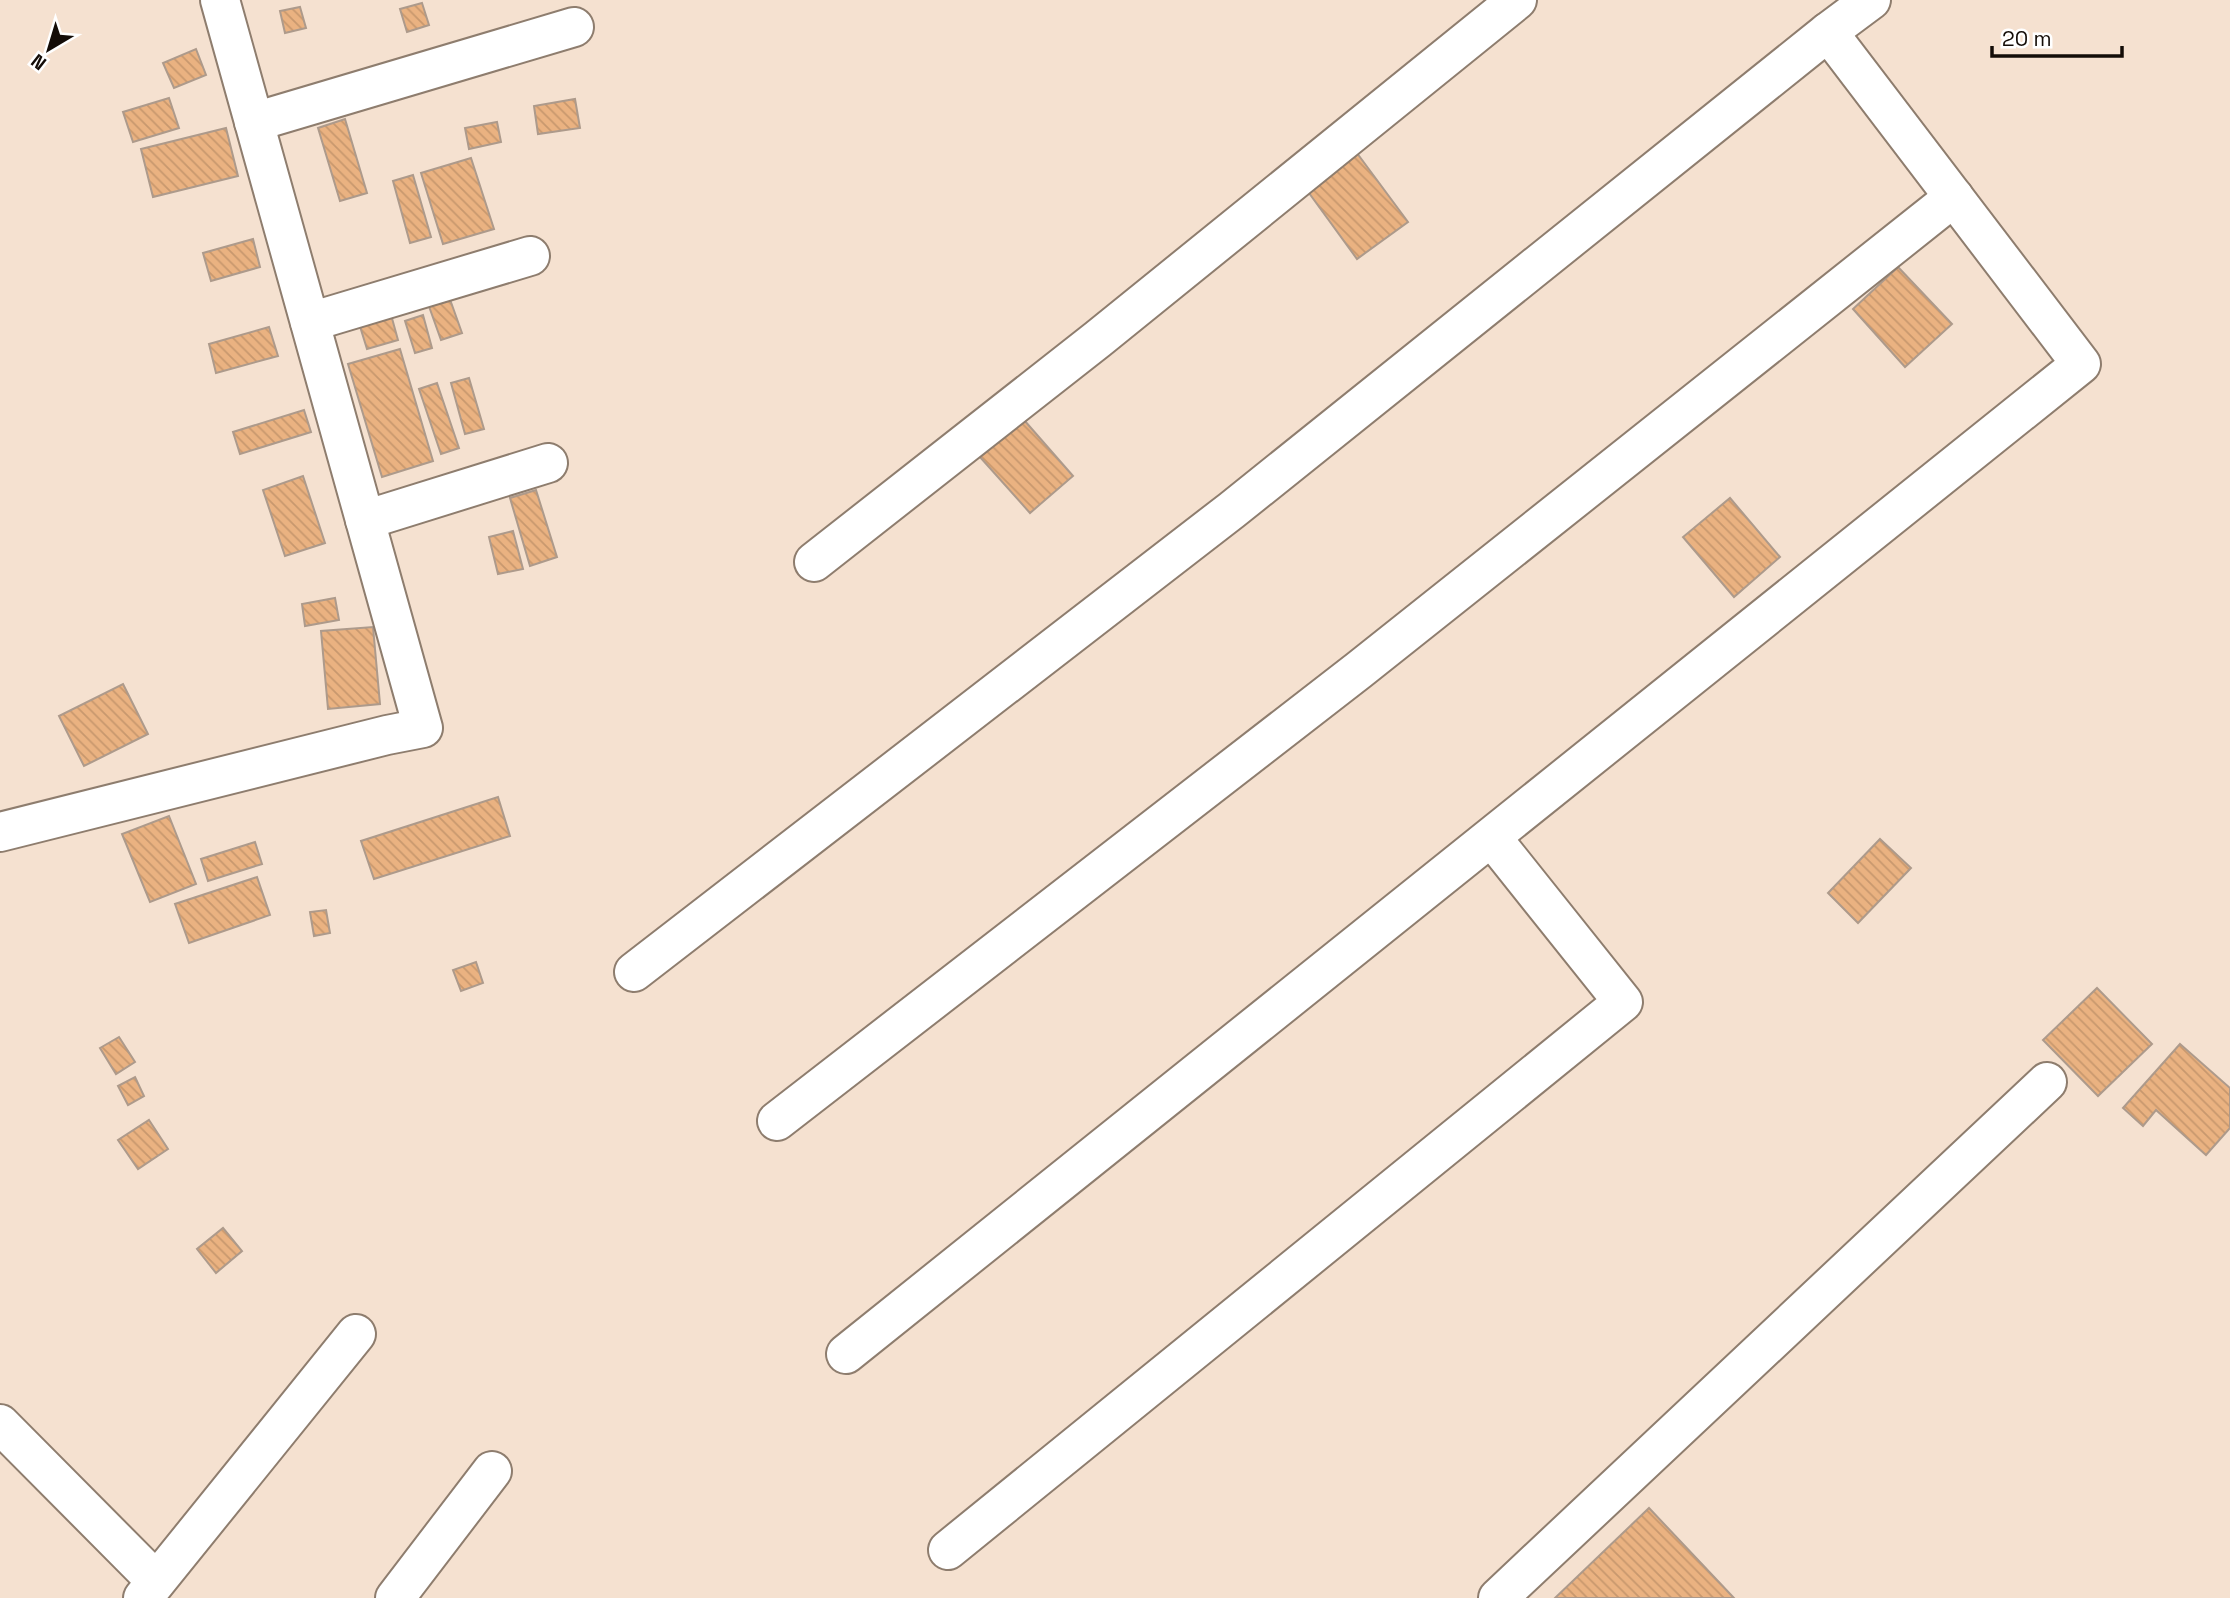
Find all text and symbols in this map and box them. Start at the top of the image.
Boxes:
north arrow [14,14,84,84]
scale bar [1992,14,2122,58]
text: 20 m [2002,25,2052,52]
text: N [26,48,52,76]

